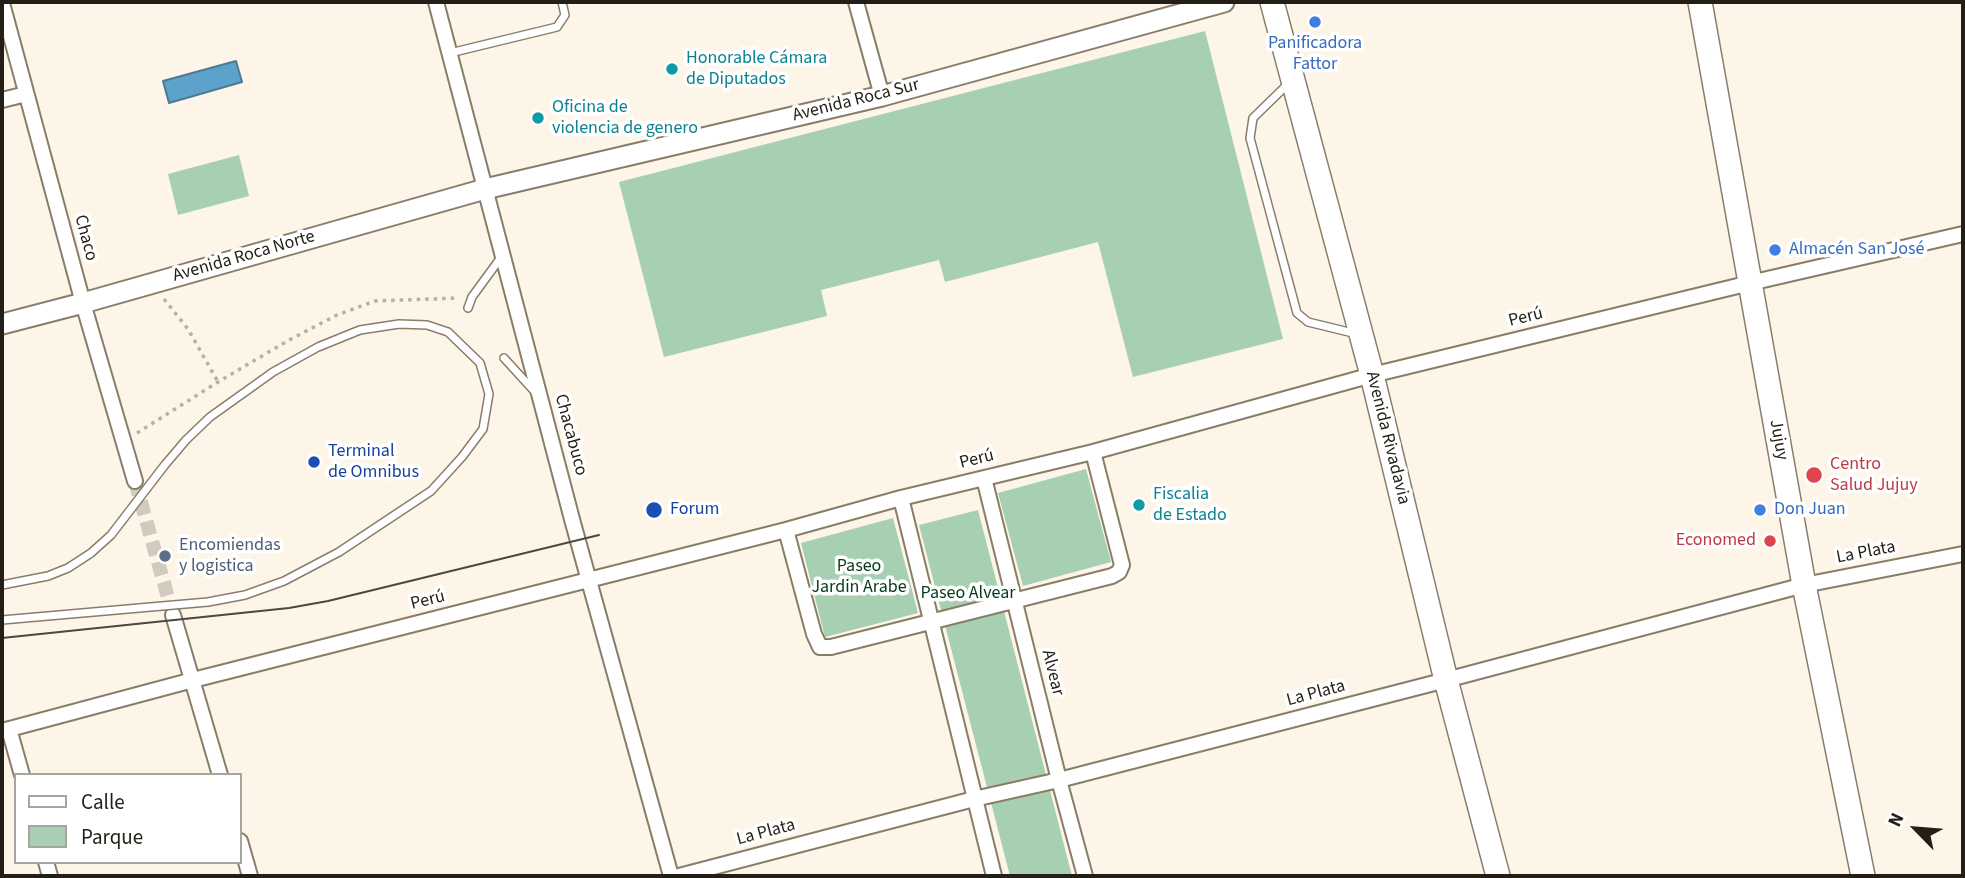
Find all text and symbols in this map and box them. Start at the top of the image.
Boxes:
marker: Panificadora Fattor [1307,14,1323,30]
place label: Panificadora Fattor [1268,33,1362,76]
place label: Honorable Cámara de Diputados [686,48,827,90]
marker: Honorable Cámara de Diputados [664,61,680,77]
street label: Avenida Roca Sur [790,75,922,127]
place label: Oficina de violencia de genero [552,97,698,140]
marker: Oficina de violencia de genero [530,110,546,126]
street label: Chaco [69,213,101,263]
street label: Avenida Roca Norte [170,226,318,288]
place label: Almacén San José [1789,239,1924,261]
marker: Almacén San José [1767,242,1783,258]
street label: Perú [1507,303,1545,333]
street label: Avenida Rivadavia [1360,369,1414,507]
street label: Chacabuco [549,392,591,478]
street label: Jujuy [1764,418,1792,462]
place label: Terminal de Omnibus [328,441,419,484]
street label: Perú [958,445,996,475]
marker: Terminal de Omnibus [306,454,322,470]
place label: Centro Salud Jujuy [1830,454,1918,496]
marker: Centro Salud Jujuy [1804,465,1824,485]
place label: Fiscalia de Estado [1153,484,1227,526]
marker: Fiscalia de Estado [1131,497,1147,513]
place label: Forum [670,499,719,521]
place label: Don Juan [1774,499,1846,521]
marker: Forum [644,500,664,520]
marker: Don Juan [1752,502,1768,518]
place label: Economed [1676,530,1756,552]
marker: Economed [1762,533,1778,549]
place label: Encomiendas y logistica [179,535,281,578]
street label: La Plata [1835,537,1897,569]
marker: Encomiendas y logistica [157,548,173,564]
park label: Paseo Jardin Arabe [811,556,907,598]
park label: Paseo Alvear [920,583,1016,605]
street label: Perú [409,586,447,616]
street label: Alvear [1036,648,1068,698]
street label: La Plata [1284,676,1348,712]
legend [14,773,242,864]
text: Calle [81,787,125,817]
north arrow [1881,794,1951,864]
text: N [1882,808,1911,831]
street label: La Plata [734,815,798,851]
text: Parque [81,822,143,852]

